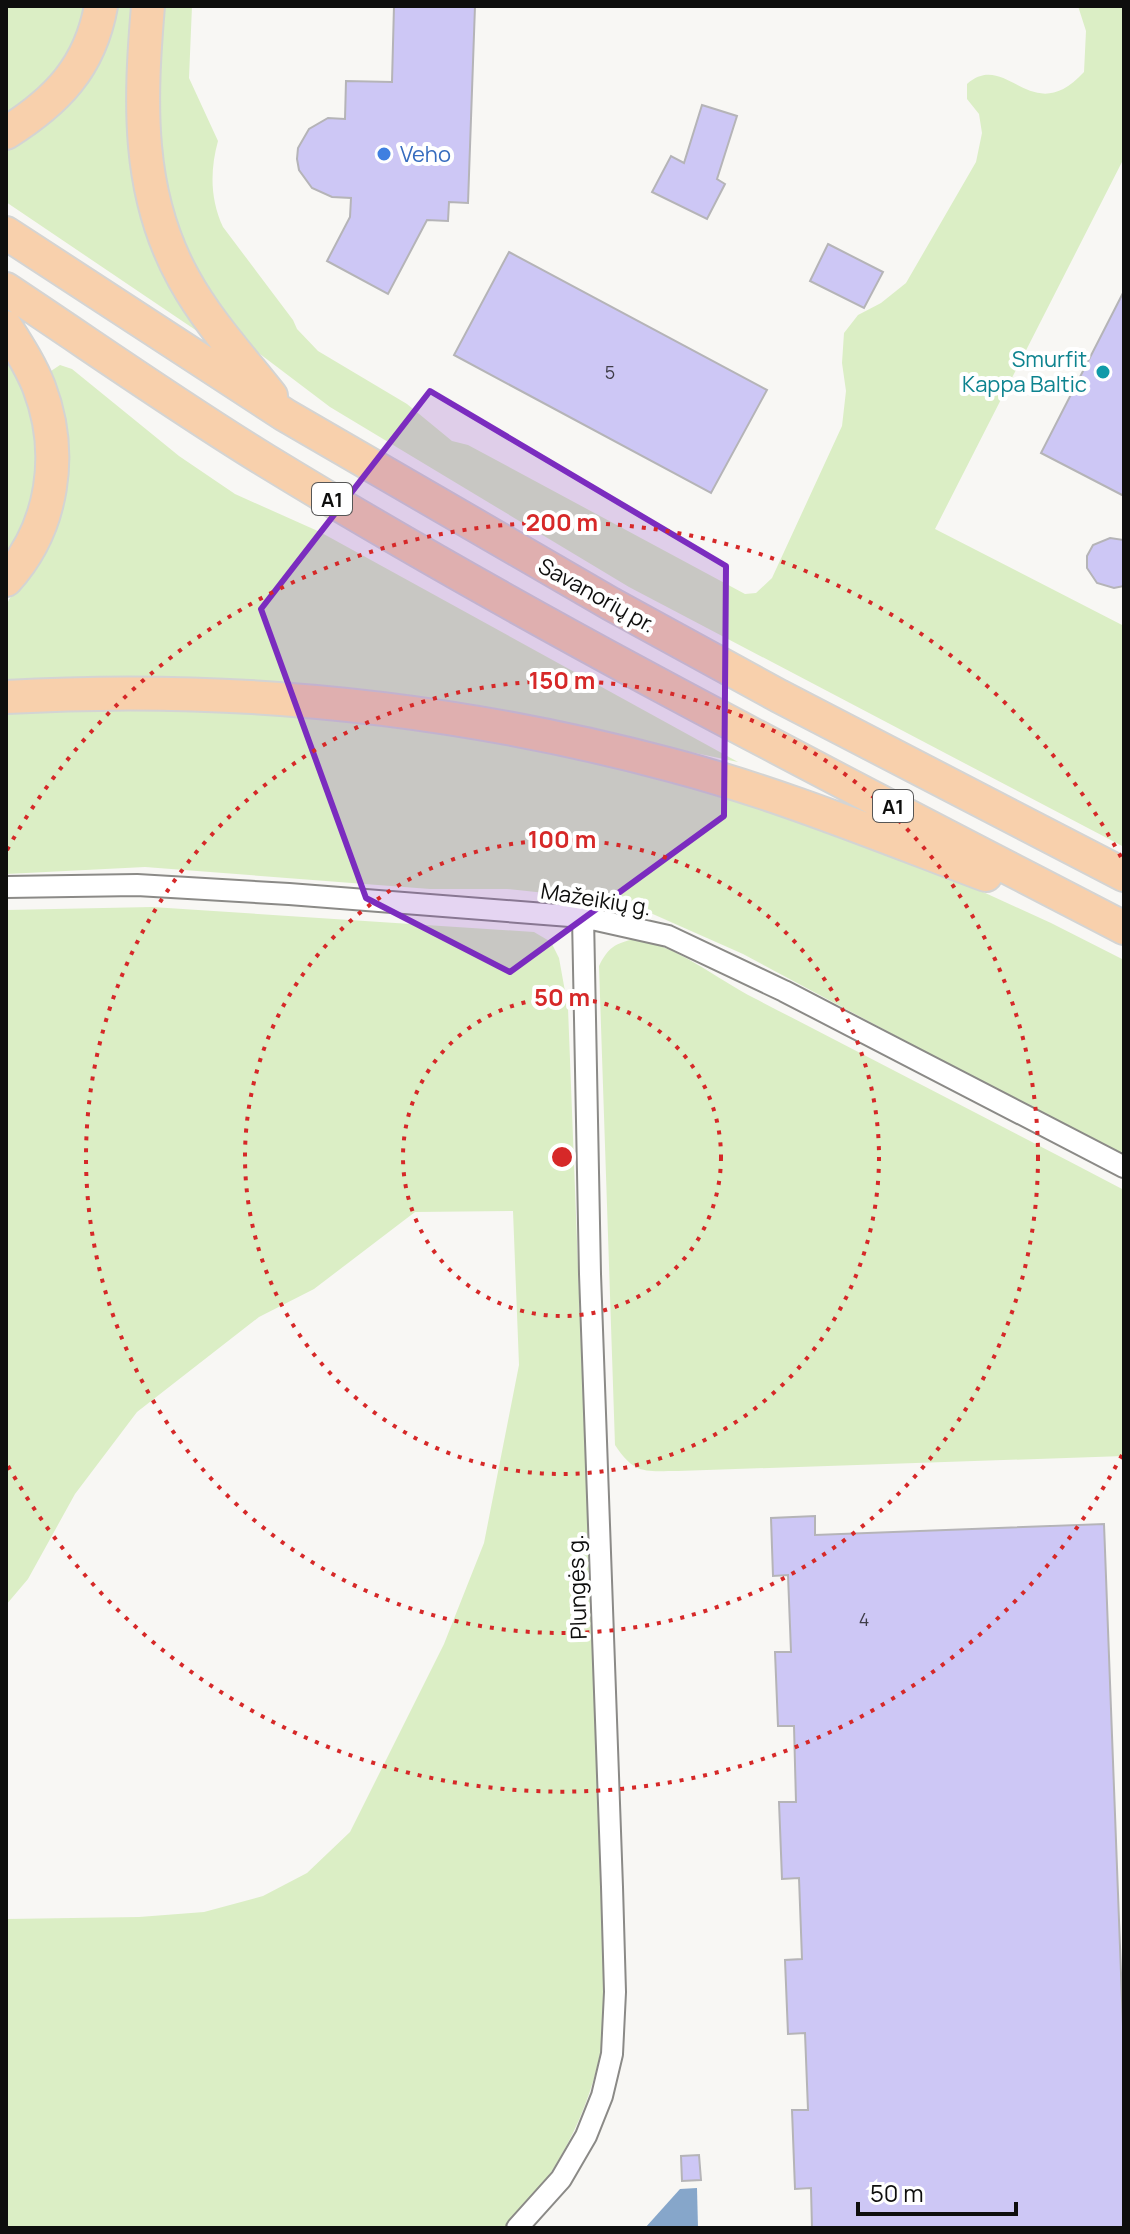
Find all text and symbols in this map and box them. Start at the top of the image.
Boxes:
place label: Veho [400,139,451,169]
marker: Veho [375,145,393,163]
place label: Smurfit Kappa Baltic [962,344,1087,399]
house number: 5 [605,360,615,384]
marker: Smurfit Kappa Baltic [1094,363,1112,381]
road number: A1 [312,483,352,515]
text: 200 m [526,505,598,538]
street label: Savanorių pr. [533,551,661,639]
text: 150 m [529,663,595,696]
road number: A1 [873,790,913,822]
text: 100 m [528,822,596,855]
street label: Mažeikių g. [539,875,653,923]
text: 50 m [534,980,590,1013]
centre of rings [548,1143,576,1171]
street label: Plungės g. [560,1534,594,1640]
house number: 4 [859,1607,869,1631]
scale bar [858,2166,1016,2216]
text: 50 m [870,2176,924,2209]

